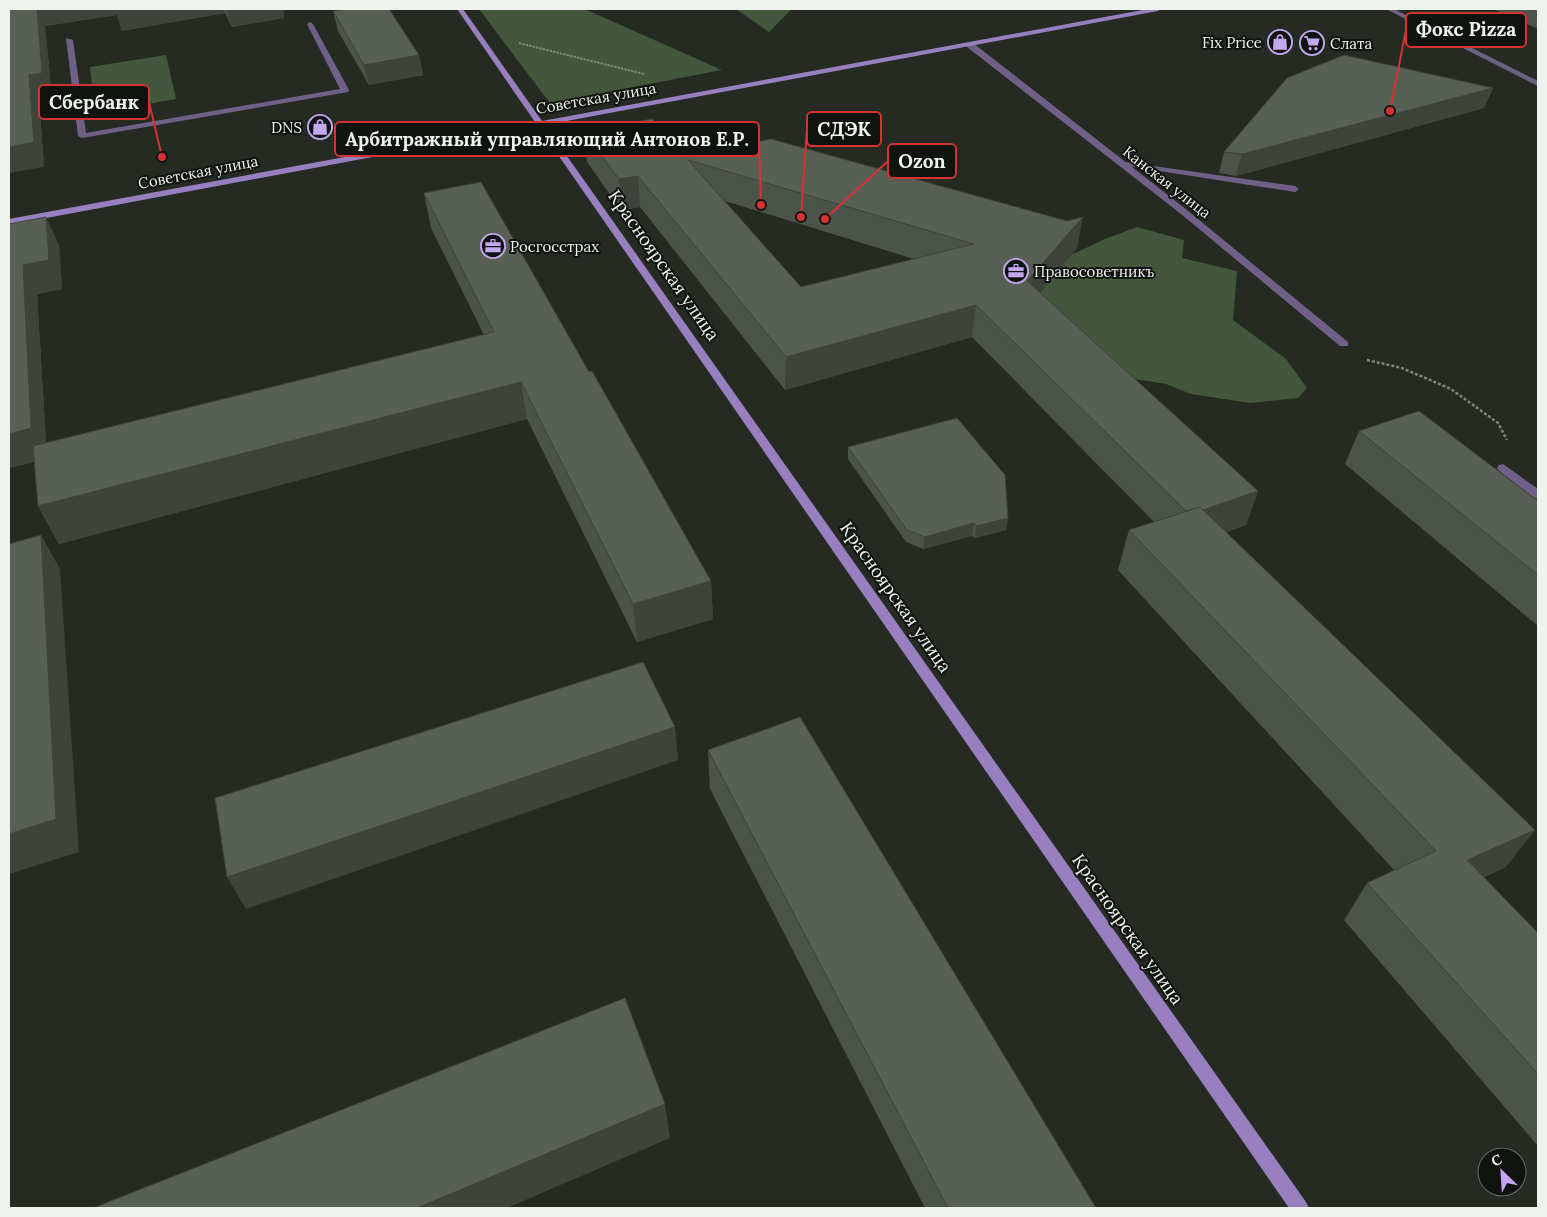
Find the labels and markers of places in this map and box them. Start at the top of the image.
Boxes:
callout: Фокс Pizza [1406,13,1526,47]
shop icon: Fix Price [1267,29,1293,55]
supermarket icon: Слата [1299,30,1325,56]
place label: Fix Price [1202,33,1262,52]
place label: Слата [1330,34,1373,53]
callout: Сбербанк [39,85,149,119]
callout: СДЭК [807,112,881,146]
shop icon: DNS [307,114,333,140]
place label: DNS [271,118,302,137]
callout: Арбитражный управляющий Антонов Е.Р. [335,122,759,156]
callout: Ozon [888,144,956,178]
office icon: Росгосстрах [480,233,506,259]
place label: Росгосстрах [510,237,599,256]
office icon: Правосоветникъ [1003,258,1029,284]
place label: Правосоветникъ [1034,262,1155,281]

